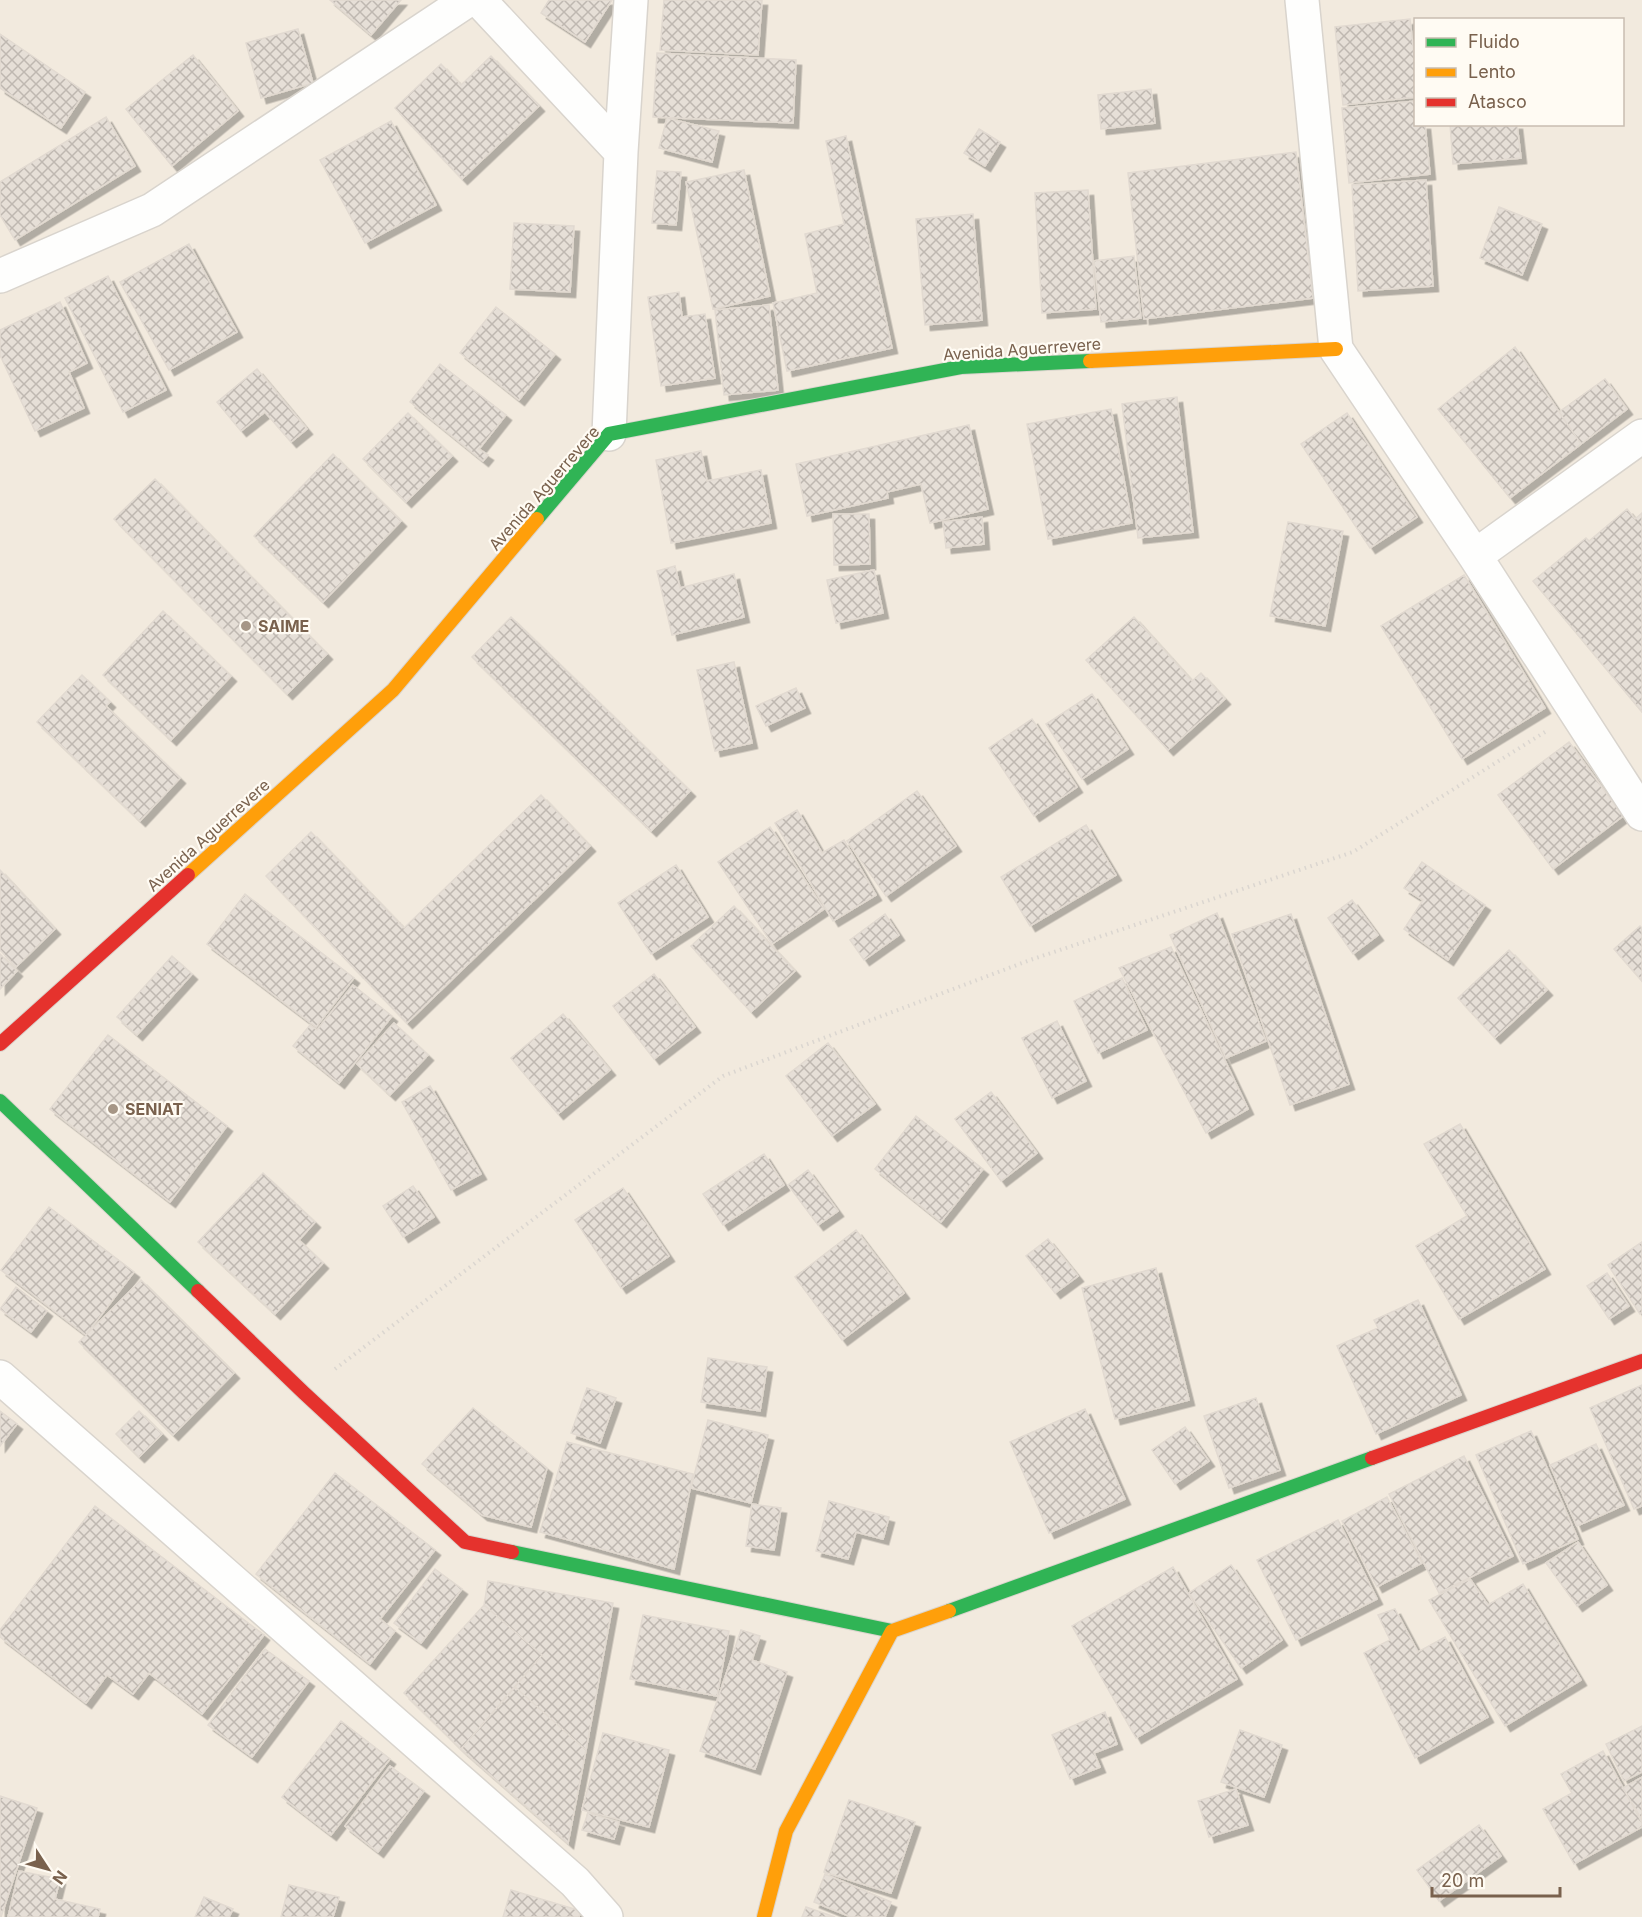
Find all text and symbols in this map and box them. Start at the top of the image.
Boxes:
legend [1414,18,1624,126]
text: Fluido [1468,31,1520,52]
text: Lento [1468,61,1516,82]
text: Atasco [1468,91,1527,112]
street label: Avenida Aguerrevere [942,334,1102,364]
street label: Avenida Aguerrevere [485,422,603,554]
place label: SAIME [258,616,309,636]
marker: SAIME [239,619,253,633]
street label: Avenida Aguerrevere [142,775,274,895]
place label: SENIAT [125,1099,183,1119]
marker: SENIAT [106,1102,120,1116]
north arrow [18,1839,78,1899]
scale bar [1432,1860,1560,1898]
text: N [48,1867,72,1889]
text: 20 m [1441,1870,1484,1891]

